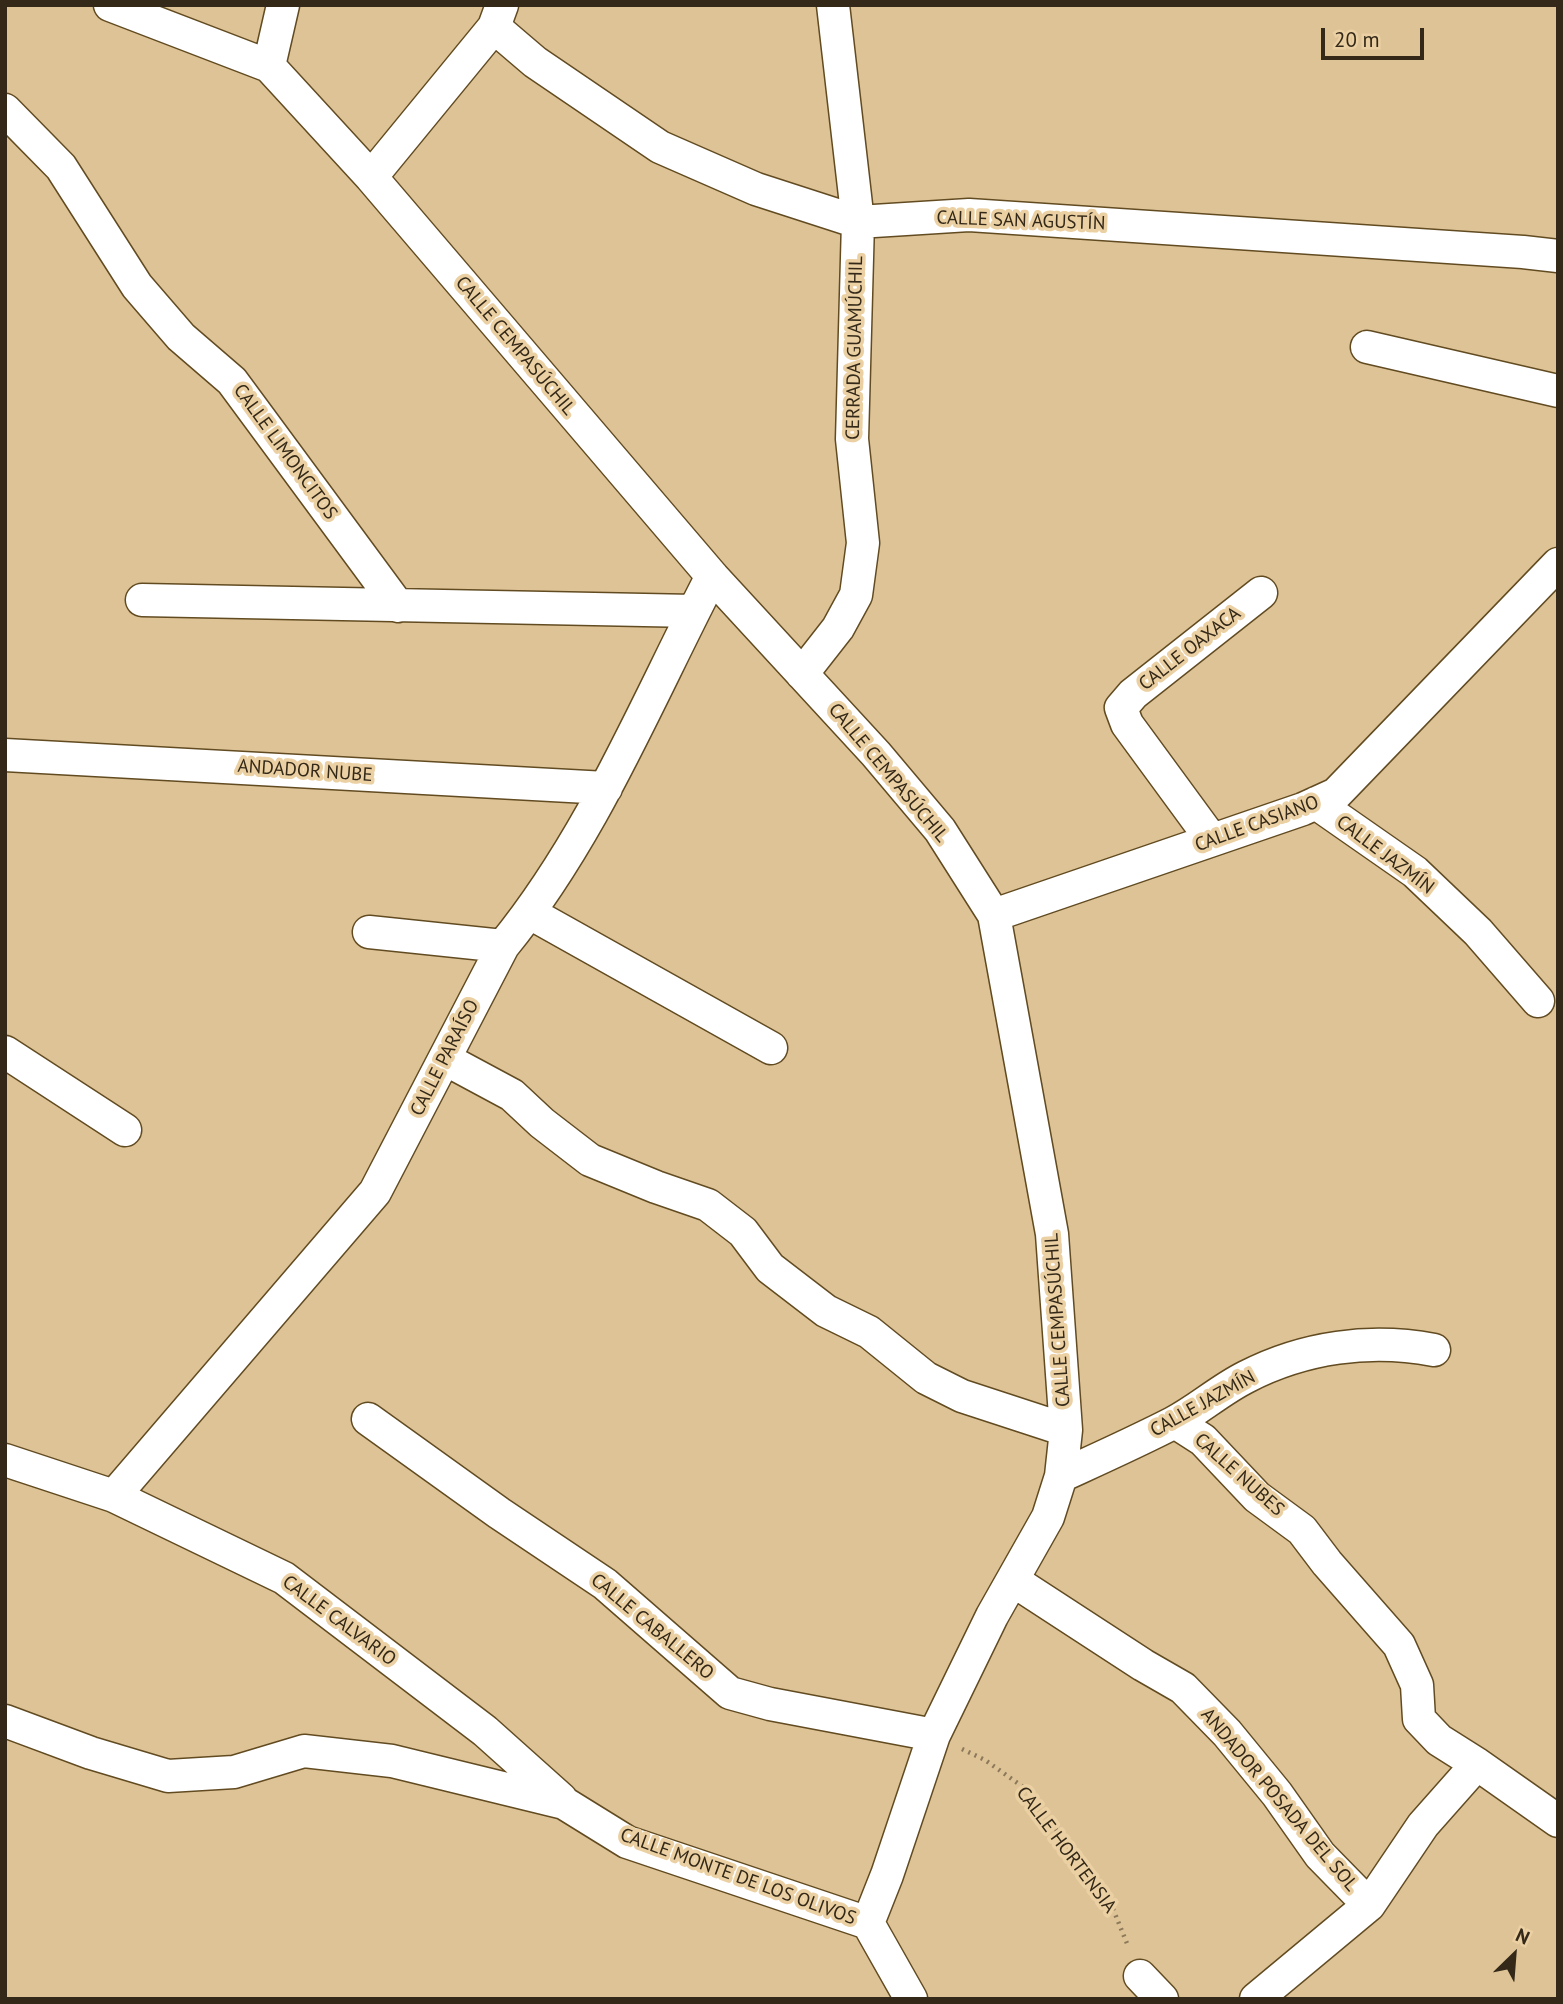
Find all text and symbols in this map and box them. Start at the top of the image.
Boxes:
scale bar [1325,14,1428,58]
text: 20 m [1334,26,1380,53]
street label: CALLE SAN AGUSTÍN [936,207,1106,235]
street label: CERRADA GUAMÚCHIL [842,256,868,440]
street label: CALLE CEMPASÚCHIL [450,272,580,420]
street label: CALLE LIMONCITOS [228,380,342,524]
street label: CALLE OAXACA [1135,602,1245,696]
street label: CALLE CEMPASÚCHIL [823,699,953,847]
street label: ANDADOR NUBE [237,755,373,787]
street label: CALLE CASIANO [1192,791,1322,857]
street label: CALLE JAZMÍN [1332,811,1438,899]
street label: CALLE PARAÍSO [406,996,484,1120]
street label: CALLE CEMPASÚCHIL [1041,1232,1075,1408]
street label: CALLE JAZMÍN [1147,1366,1259,1442]
street label: CALLE NUBES [1189,1429,1289,1521]
street label: CALLE CABALLERO [586,1569,718,1685]
street label: CALLE CALVARIO [278,1571,400,1671]
street label: ANDADOR POSADA DEL SOL [1196,1704,1362,1896]
street label: CALLE HORTENSIA [1011,1782,1121,1918]
street label: CALLE MONTE DE LOS OLIVOS [617,1824,859,1930]
north arrow [1479,1920,1549,1990]
text: N [1512,1922,1534,1949]

